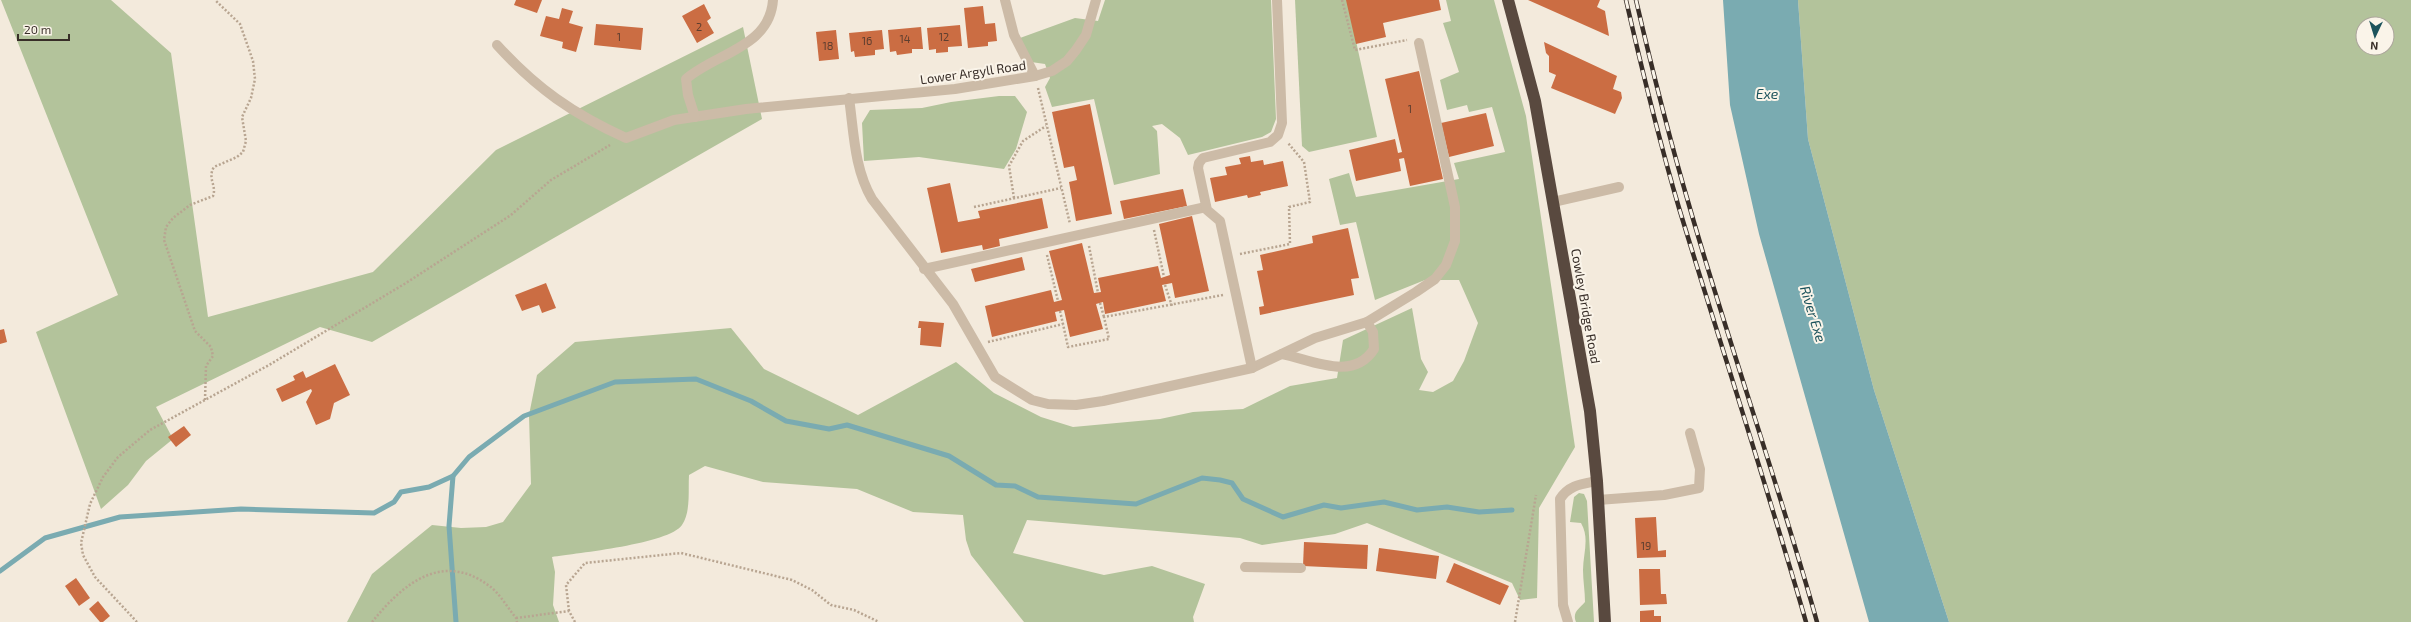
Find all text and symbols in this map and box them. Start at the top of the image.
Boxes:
scale bar [18,16,69,42]
north arrow [2355,16,2395,56]
house number: 2 [696,20,702,33]
text: 20 m [24,22,51,36]
house number: 1 [617,30,621,43]
house number: 12 [939,30,949,43]
house number: 14 [899,32,911,45]
house number: 16 [862,34,872,47]
house number: 18 [822,39,834,52]
text: N [2370,40,2379,53]
street label: Lower Argyll Road [919,57,1027,87]
water label: Exe [1756,85,1779,102]
house number: 1 [1408,102,1412,115]
street label: Cowley Bridge Road [1568,247,1604,365]
water label: River Exe [1797,284,1830,345]
house number: 19 [1641,539,1651,552]

